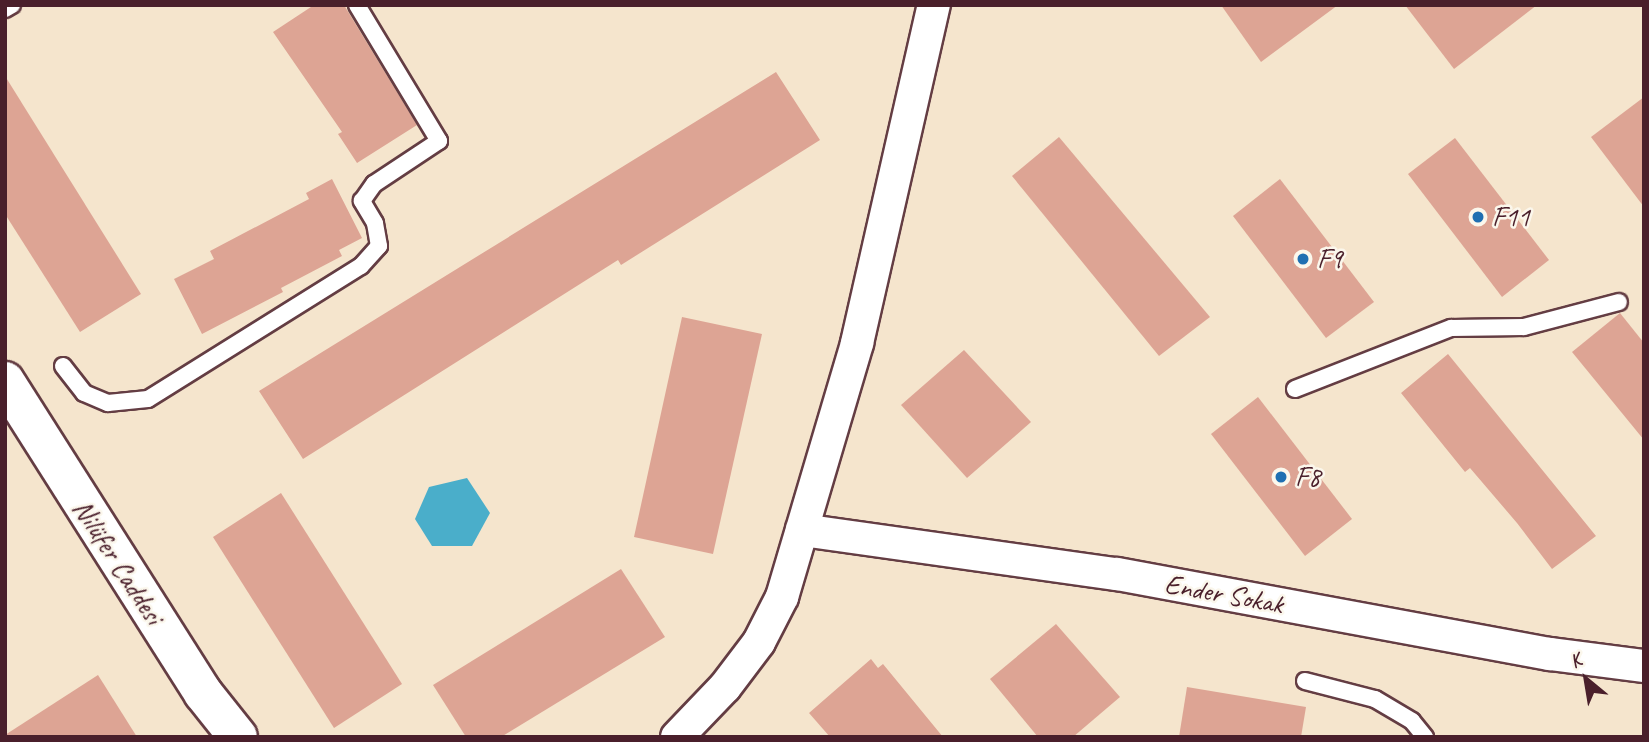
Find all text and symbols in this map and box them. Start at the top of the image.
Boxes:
place label: F11 [1492,200,1530,234]
marker: F11 [1470,209,1486,225]
place label: F9 [1317,242,1342,276]
marker: F9 [1295,251,1311,267]
place label: F8 [1295,460,1320,494]
marker: F8 [1273,469,1289,485]
street label: Nilüfer Caddesi [65,493,171,631]
street label: Ender Sokak [1162,567,1286,621]
north arrow [1551,644,1621,714]
text: K [1565,648,1586,674]

